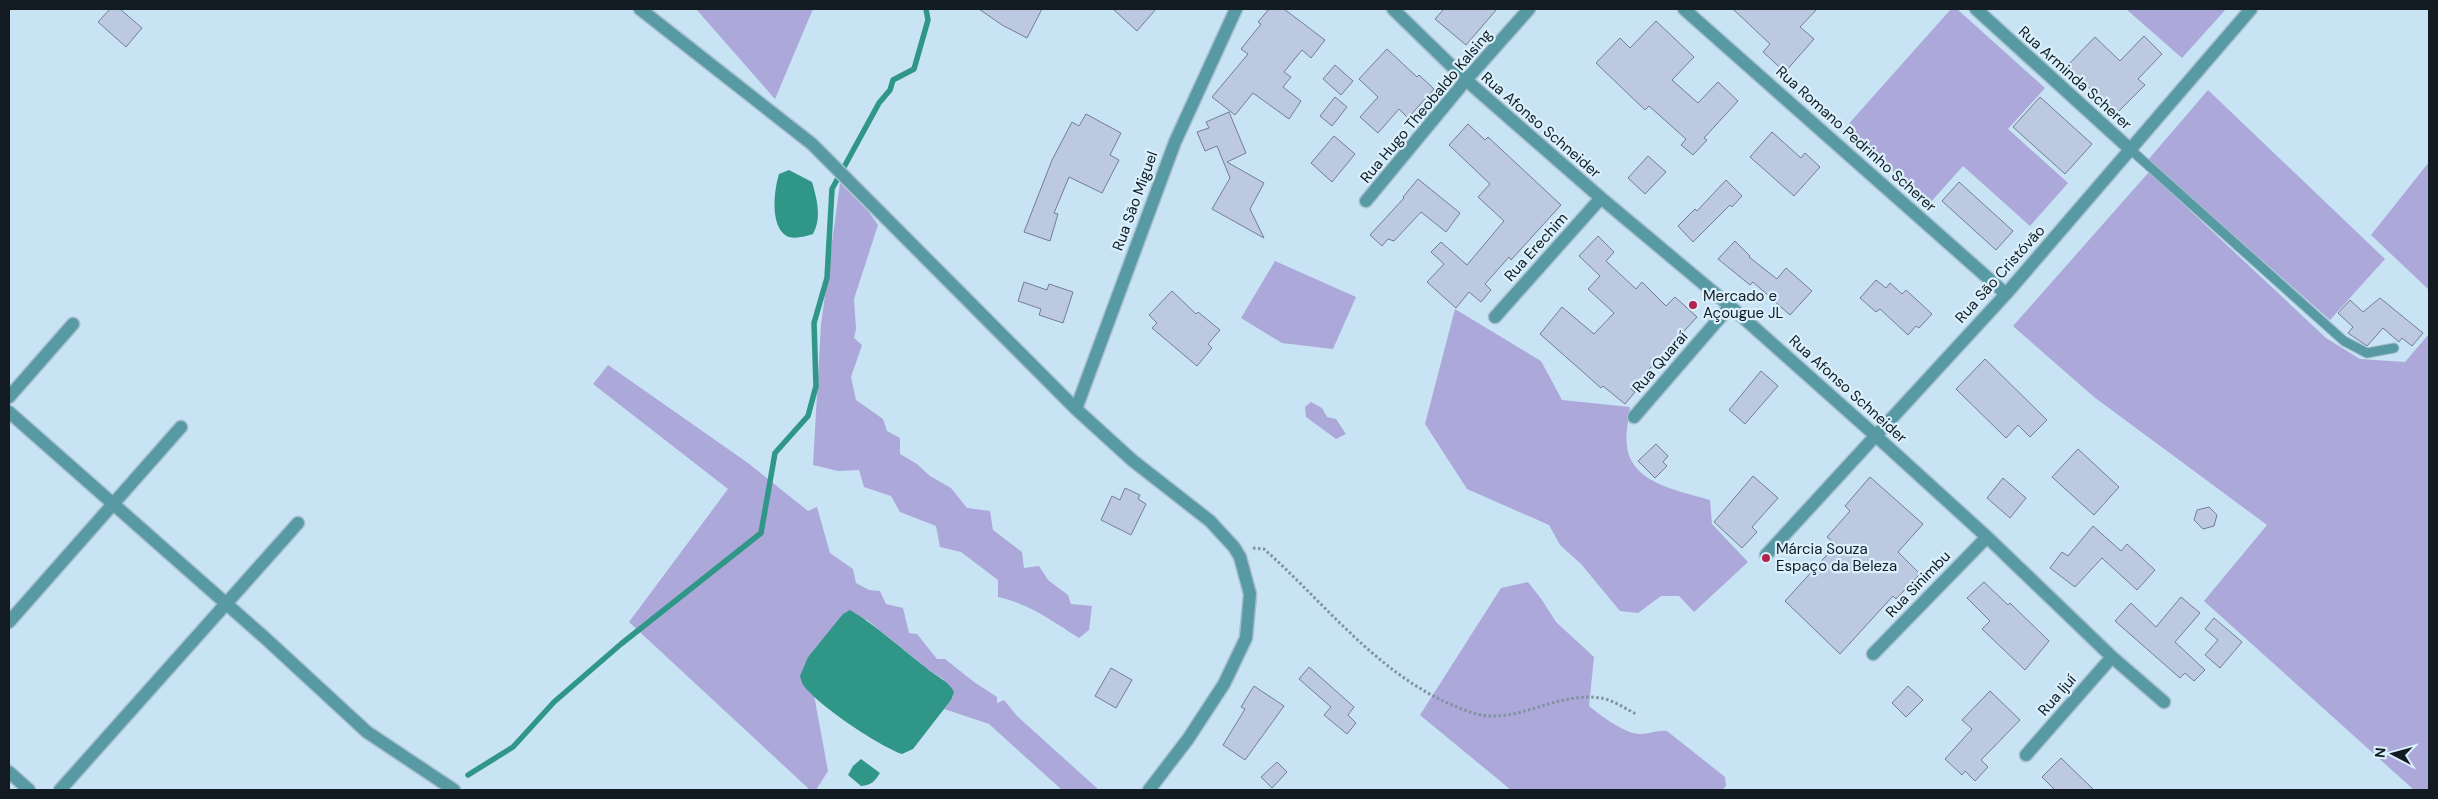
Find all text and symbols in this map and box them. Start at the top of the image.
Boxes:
street label: Rua Arminda Scherer [2014,22,2136,135]
street label: Rua Hugo Theobaldo Kalsing [1356,25,1496,187]
street label: Rua Romano Pedrinho Scherer [1772,62,1941,217]
street label: Rua Afonso Schneider [1477,68,1605,183]
street label: Rua São Miguel [1108,149,1162,253]
street label: Rua Erechim [1500,208,1572,286]
street label: Rua São Cristóvão [1951,221,2049,327]
place label: Mercado e Açougue JL [1703,286,1784,323]
marker: Mercado e Açougue JL [1687,299,1699,311]
street label: Rua Quaraí [1628,327,1693,397]
street label: Rua Afonso Schneider [1785,331,1912,448]
place label: Márcia Souza Espaço da Beleza [1776,539,1897,576]
street label: Rua Sinimbu [1881,546,1955,622]
marker: Márcia Souza Espaço da Beleza [1760,552,1772,564]
street label: Rua Ijuí [2033,670,2081,720]
north arrow [2368,729,2418,779]
text: N [2371,747,2390,759]

